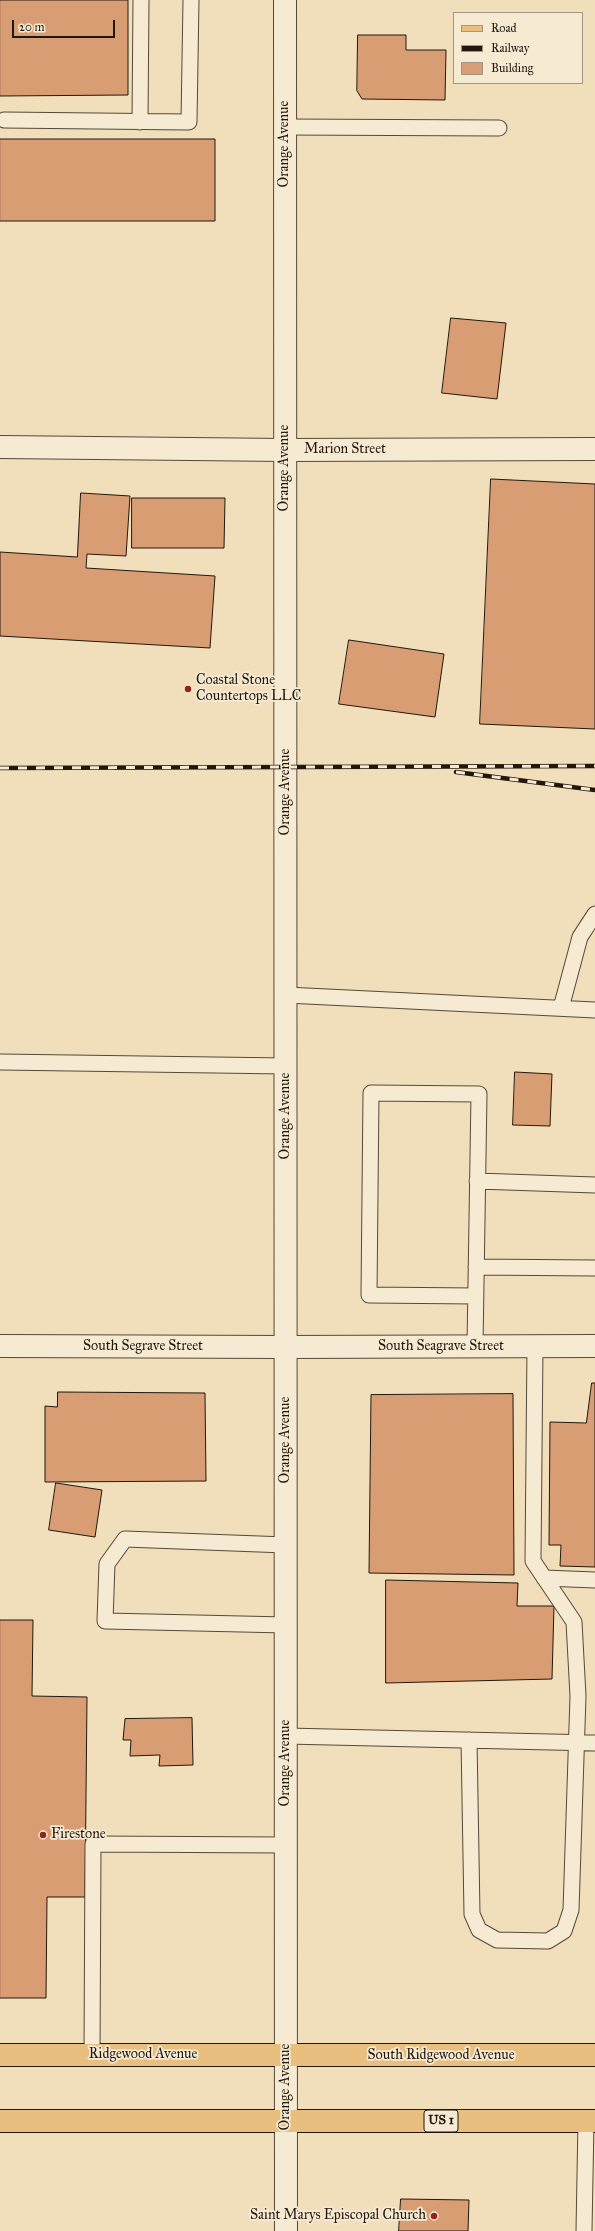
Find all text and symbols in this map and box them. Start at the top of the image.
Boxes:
scale bar [14,12,117,38]
legend [453,12,583,84]
text: 20 m [19,20,45,34]
text: Road [491,21,517,35]
text: Railway [491,41,529,55]
text: Building [491,61,533,75]
street label: Orange Avenue [277,101,293,187]
street label: Orange Avenue [277,425,293,511]
street label: Marion Street [304,442,386,458]
place label: Coastal Stone Countertops LLC [196,673,301,706]
marker: Coastal Stone Countertops LLC [183,684,193,694]
street label: Orange Avenue [278,749,294,835]
street label: Orange Avenue [278,1073,294,1159]
street label: South Segrave Street [83,1339,203,1355]
street label: South Seagrave Street [378,1339,504,1355]
street label: Orange Avenue [278,1397,294,1483]
street label: Orange Avenue [278,1720,294,1806]
place label: Firestone [51,1827,106,1843]
marker: Firestone [38,1830,48,1840]
street label: Orange Avenue [278,2044,294,2130]
street label: Ridgewood Avenue [89,2047,197,2063]
street label: South Ridgewood Avenue [368,2048,514,2064]
road number: US 1 [424,2110,458,2132]
place label: Saint Marys Episcopal Church [250,2208,426,2224]
marker: Saint Marys Episcopal Church [429,2211,439,2221]

